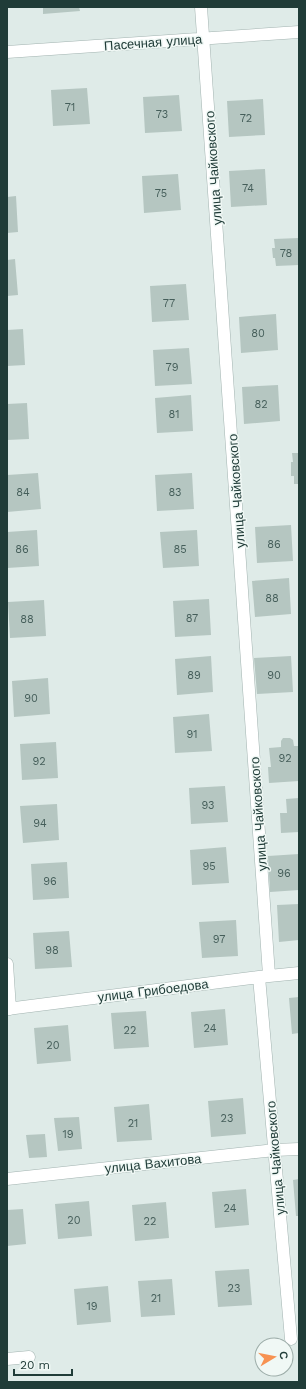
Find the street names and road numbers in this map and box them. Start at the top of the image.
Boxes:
street label: Пасечная улица [103,32,203,53]
street label: улица Чайковского [202,110,225,226]
street label: улица Чайковского [225,433,248,549]
street label: улица Чайковского [247,756,270,872]
street label: улица Грибоедова [97,976,210,1005]
street label: улица Чайковского [263,1100,288,1216]
street label: улица Вахитова [104,1151,203,1176]

